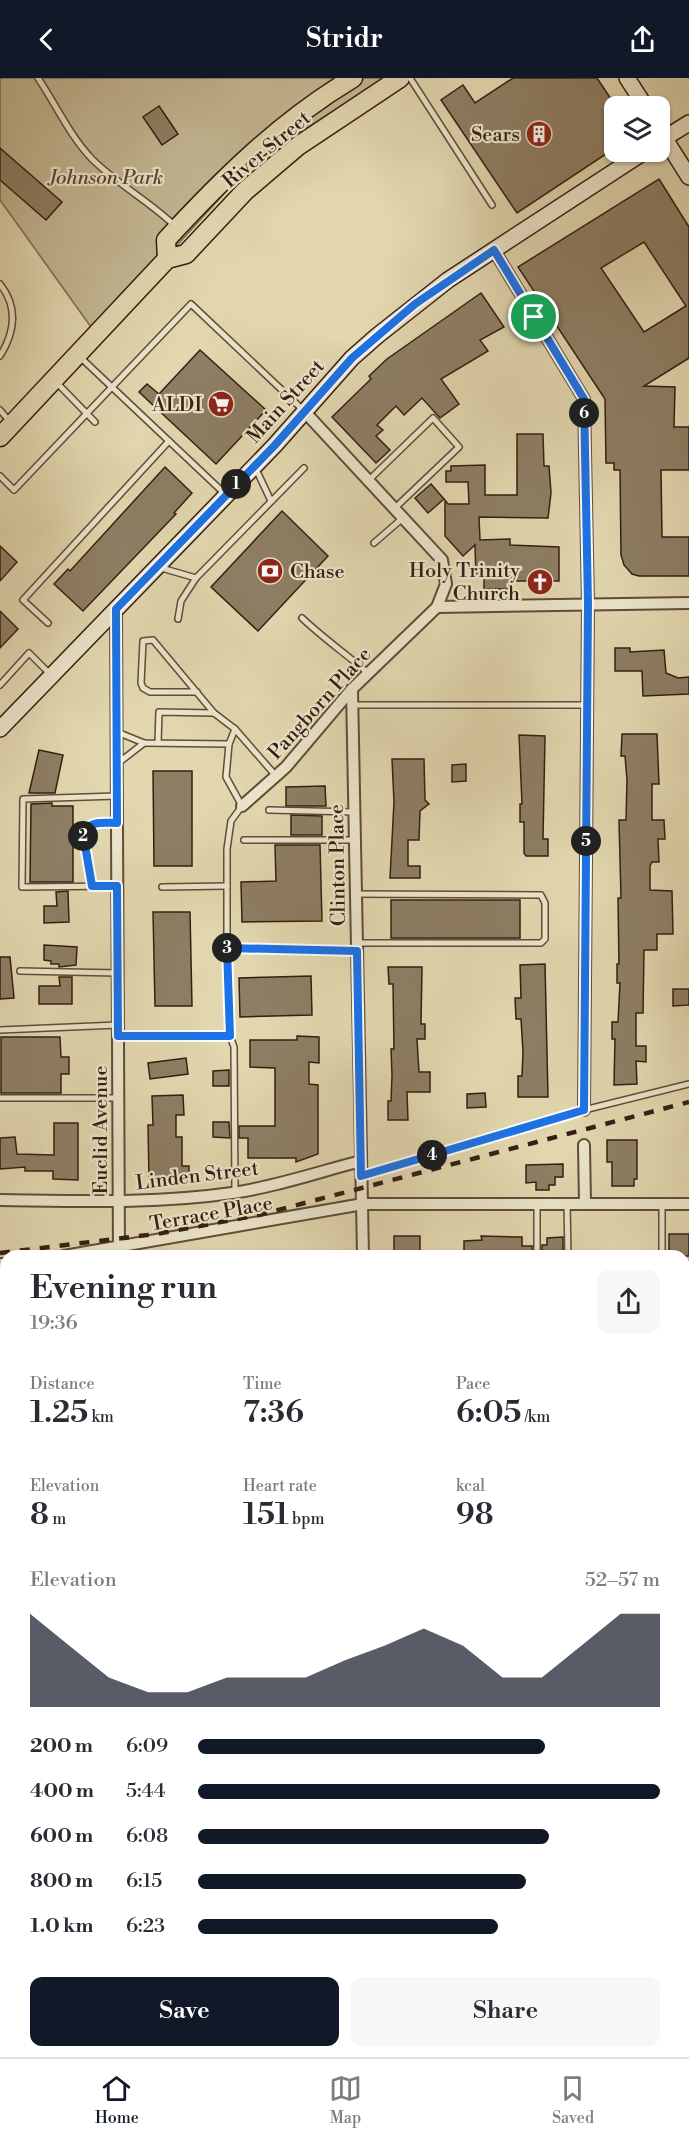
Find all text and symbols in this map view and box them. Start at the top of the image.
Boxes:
text: Stridr [306,22,383,56]
icon: back [30,23,63,56]
icon: share [626,23,659,56]
map controls [604,96,670,162]
button: layers [604,96,670,162]
street label: River Street [218,106,316,194]
building icon: Sears [524,119,554,149]
place label: Sears [471,123,520,148]
park label: Johnson Park [47,166,163,191]
pin [508,291,559,342]
icon: arrive [517,300,550,333]
street label: Main Street [242,355,330,449]
supermarket icon: ALDI [206,389,236,419]
place label: ALDI [151,393,202,418]
pin: 6 [569,398,599,428]
text: 6 [579,403,589,423]
pin: 1 [221,469,251,499]
text: 1 [232,474,240,494]
bank icon: Chase [255,556,285,586]
place label: Holy Trinity Church [409,559,520,607]
place label: Chase [290,560,345,585]
church icon: Holy Trinity Church [525,567,555,597]
street label: Pangborn Place [263,643,377,765]
street label: Clinton Place [325,804,352,926]
pin: 2 [68,821,98,851]
text: 2 [78,826,88,846]
pin: 5 [571,826,601,856]
text: 5 [581,831,591,851]
pin: 3 [212,933,242,963]
text: 3 [222,938,232,958]
street label: Euclid Avenue [89,1065,114,1195]
pin: 4 [417,1140,447,1170]
text: 4 [427,1145,437,1165]
street label: Linden Street [134,1157,260,1196]
street label: Terrace Place [148,1191,275,1238]
text: Evening run [30,1268,217,1309]
button: share [597,1270,660,1333]
text: 19:36 [30,1311,78,1336]
text: Distance [30,1374,95,1394]
text: Time [243,1374,282,1394]
text: Pace [456,1374,490,1394]
text: 1.25 [30,1394,88,1432]
text: 7:36 [243,1394,304,1432]
text: 6:05 [456,1394,522,1432]
text: km [88,1407,114,1427]
text: /km [522,1407,550,1427]
text: Elevation [30,1476,99,1496]
text: Heart rate [243,1476,317,1496]
text: kcal [456,1476,485,1496]
text: 8 [30,1496,49,1534]
text: 151 [243,1496,289,1534]
text: 98 [456,1496,494,1534]
text: m [49,1509,66,1529]
text: bpm [289,1509,324,1529]
text: Elevation [30,1568,117,1593]
text: 52–57 m [585,1568,660,1593]
text: 200 m [30,1734,93,1759]
text: 6:09 [126,1734,168,1759]
text: 400 m [30,1779,94,1804]
text: 5:44 [126,1779,166,1804]
text: 600 m [30,1824,93,1849]
text: 6:08 [126,1824,168,1849]
text: 800 m [30,1869,93,1894]
text: 6:15 [126,1869,162,1894]
text: 1.0 km [30,1914,94,1939]
text: 6:23 [126,1914,165,1939]
button: Save [30,1977,339,2046]
button: Share [351,1977,660,2046]
tab: Home [95,2072,139,2128]
tab: Map [329,2072,362,2128]
tab: Saved [552,2072,594,2128]

